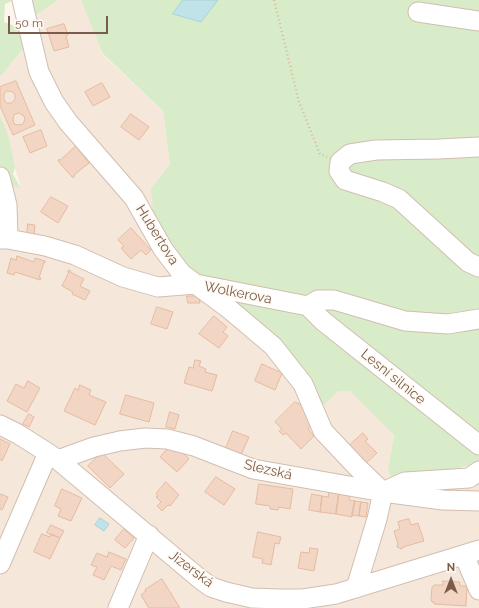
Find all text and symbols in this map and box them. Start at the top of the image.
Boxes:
scale bar [10,8,110,34]
text: 50 m [15,16,43,30]
street label: Hubertova [132,202,182,268]
street label: Wolkerova [203,278,273,308]
street label: Lesní silnice [357,346,429,408]
street label: Slezská [242,456,294,484]
street label: Jizerská [165,547,217,591]
north arrow [431,560,471,600]
text: N [447,561,455,574]

